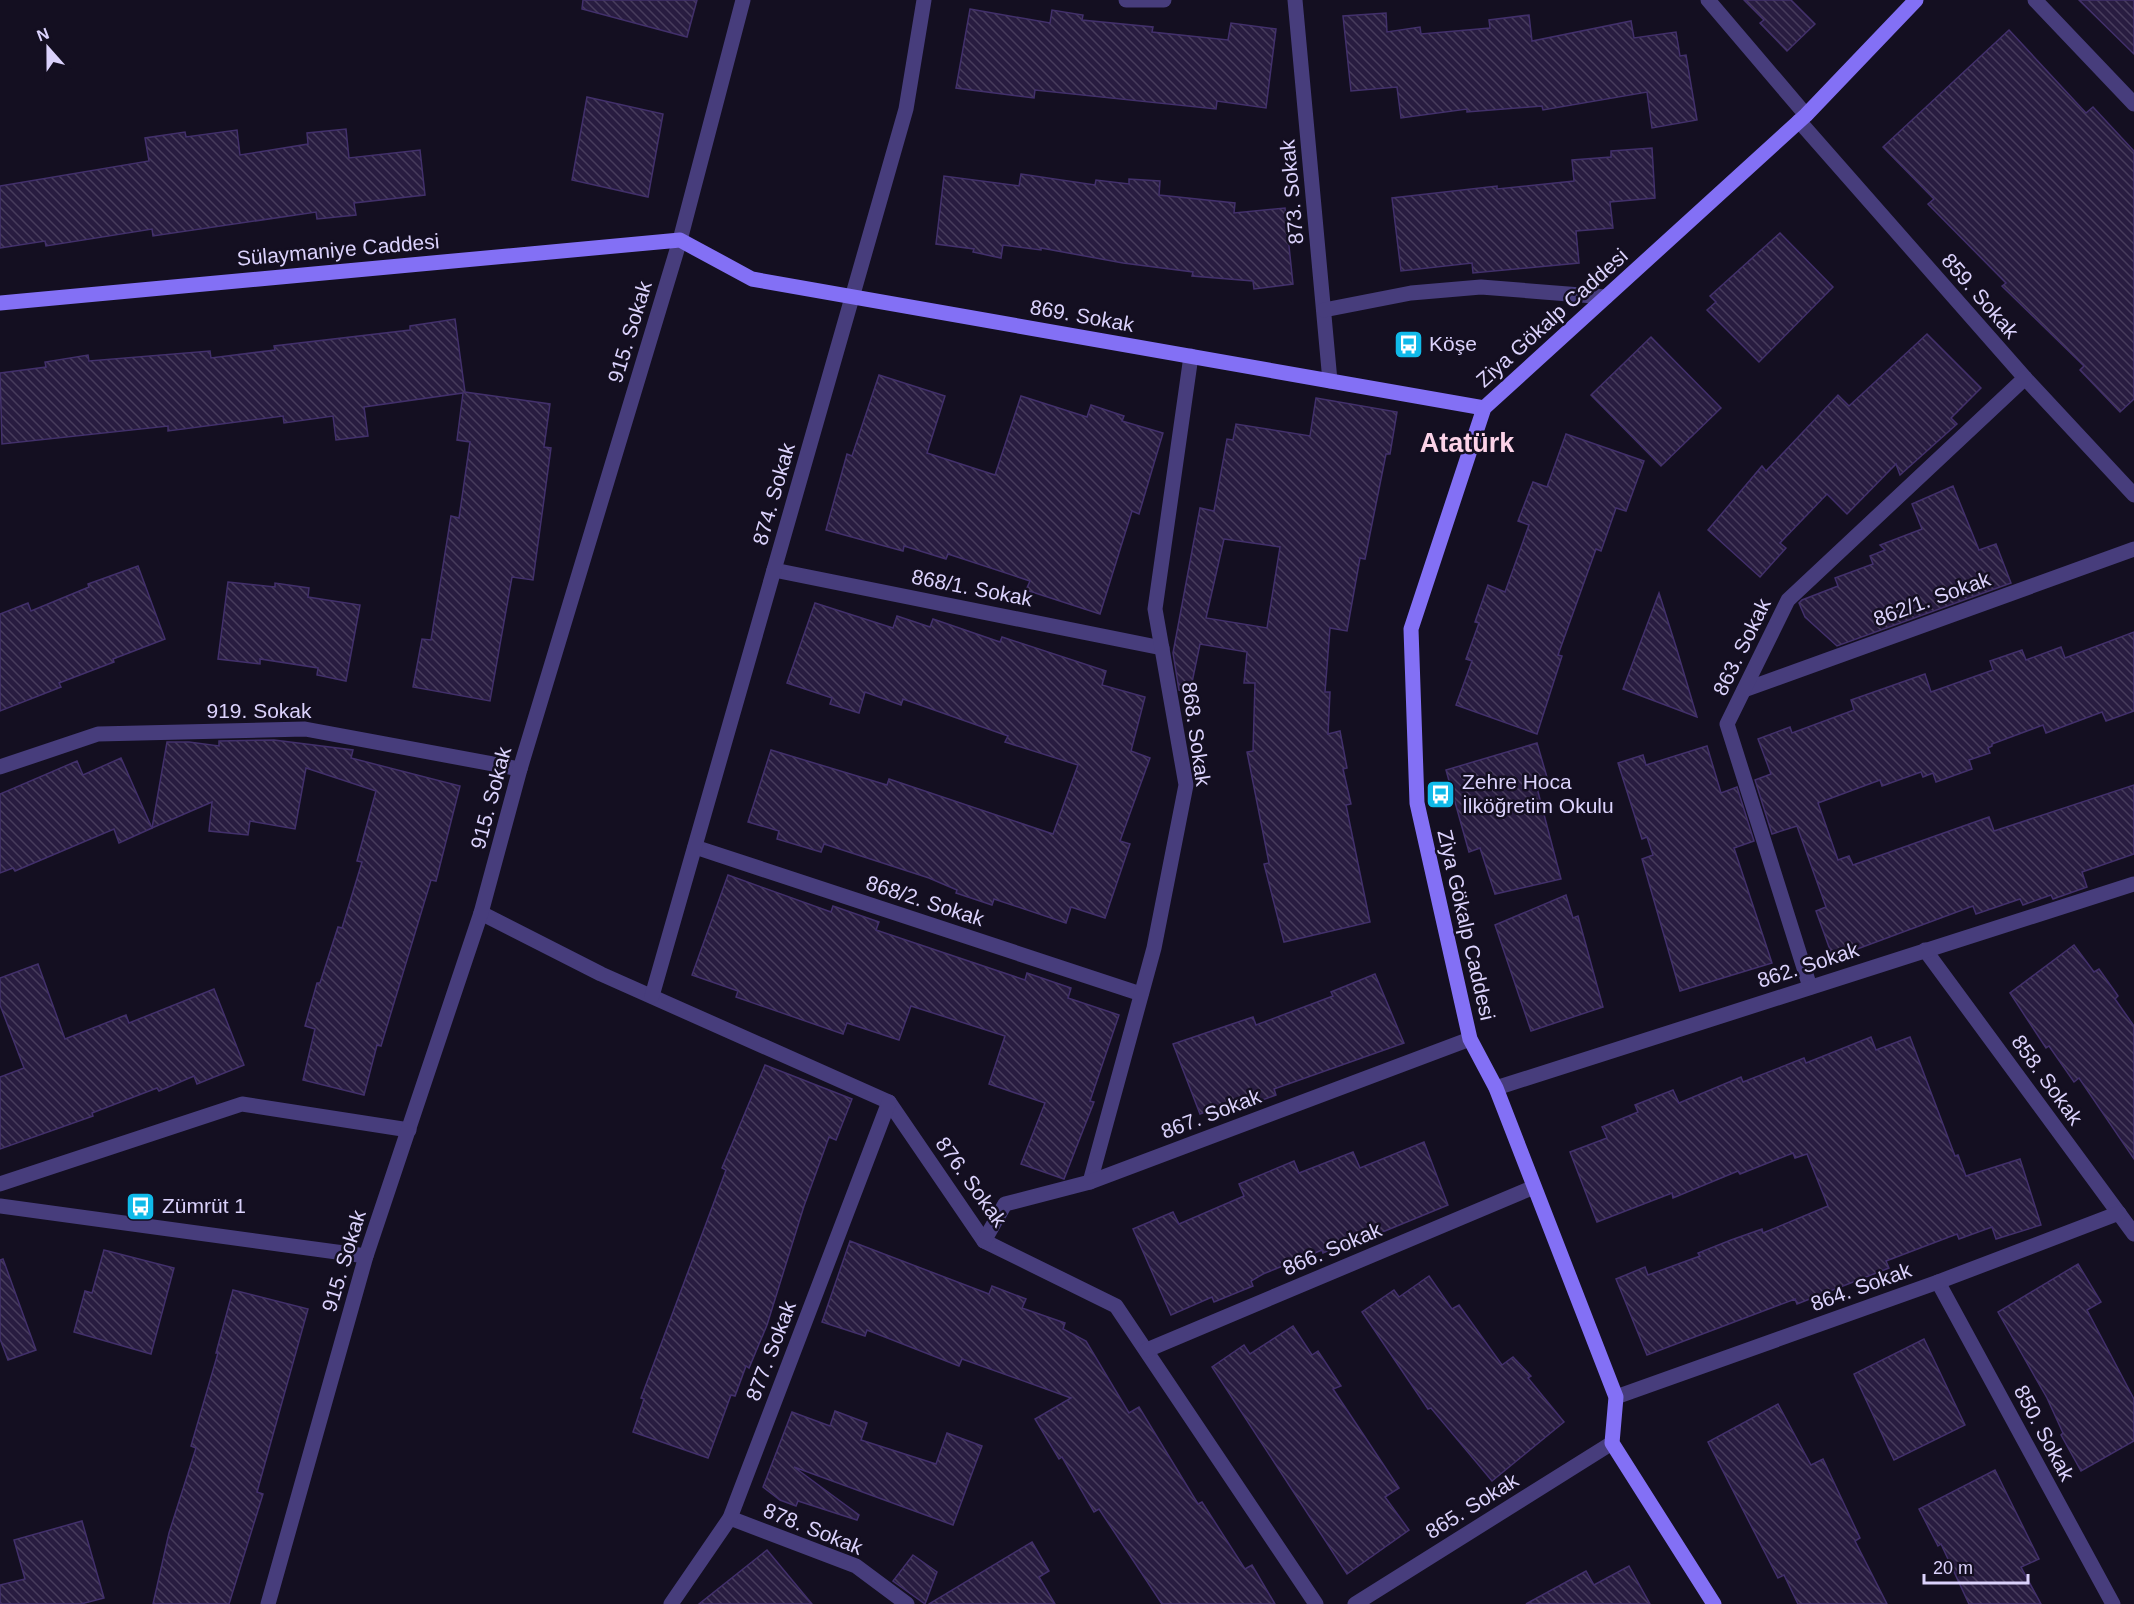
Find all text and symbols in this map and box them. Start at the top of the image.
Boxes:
north arrow [18,18,78,78]
text: N [34,24,51,44]
street label: 873. Sokak [1275,138,1308,245]
street label: Sülaymaniye Caddesi [236,229,440,270]
street label: Ziya Gökalp Caddesi [1472,244,1632,391]
street label: 859. Sokak [1937,248,2024,343]
street label: 915. Sokak [603,278,656,385]
street label: 869. Sokak [1028,295,1136,336]
bus stop icon: Köşe [1392,328,1424,360]
place label: Köşe [1429,332,1477,355]
district label: Atatürk [1420,428,1515,458]
street label: 874. Sokak [748,440,799,548]
street label: 868/1. Sokak [910,565,1035,611]
street label: 862/1. Sokak [1870,567,1994,630]
street label: 863. Sokak [1708,594,1775,699]
street label: 868. Sokak [1178,680,1215,788]
street label: 919. Sokak [206,699,312,722]
street label: 915. Sokak [466,744,515,852]
place label: Zehre Hoca İlköğretim Okulu [1462,770,1614,817]
bus stop icon: Zehre Hoca İlköğretim Okulu [1425,778,1457,810]
street label: Ziya Gökalp Caddesi [1433,827,1500,1022]
street label: 868/2. Sokak [863,871,987,931]
street label: 862. Sokak [1754,937,1862,992]
street label: 858. Sokak [2007,1030,2088,1129]
street label: 867. Sokak [1158,1084,1264,1143]
street label: 876. Sokak [931,1132,1012,1231]
bus stop icon: Zümrüt 1 [125,1190,157,1222]
place label: Zümrüt 1 [162,1194,246,1217]
street label: 915. Sokak [317,1207,370,1314]
street label: 866. Sokak [1279,1217,1385,1280]
street label: 864. Sokak [1808,1258,1915,1315]
street label: 877. Sokak [741,1297,800,1404]
street label: 850. Sokak [2010,1381,2079,1485]
street label: 865. Sokak [1421,1468,1523,1543]
street label: 878. Sokak [760,1498,867,1559]
scale bar [1924,1547,2028,1585]
text: 20 m [1933,1558,1973,1578]

